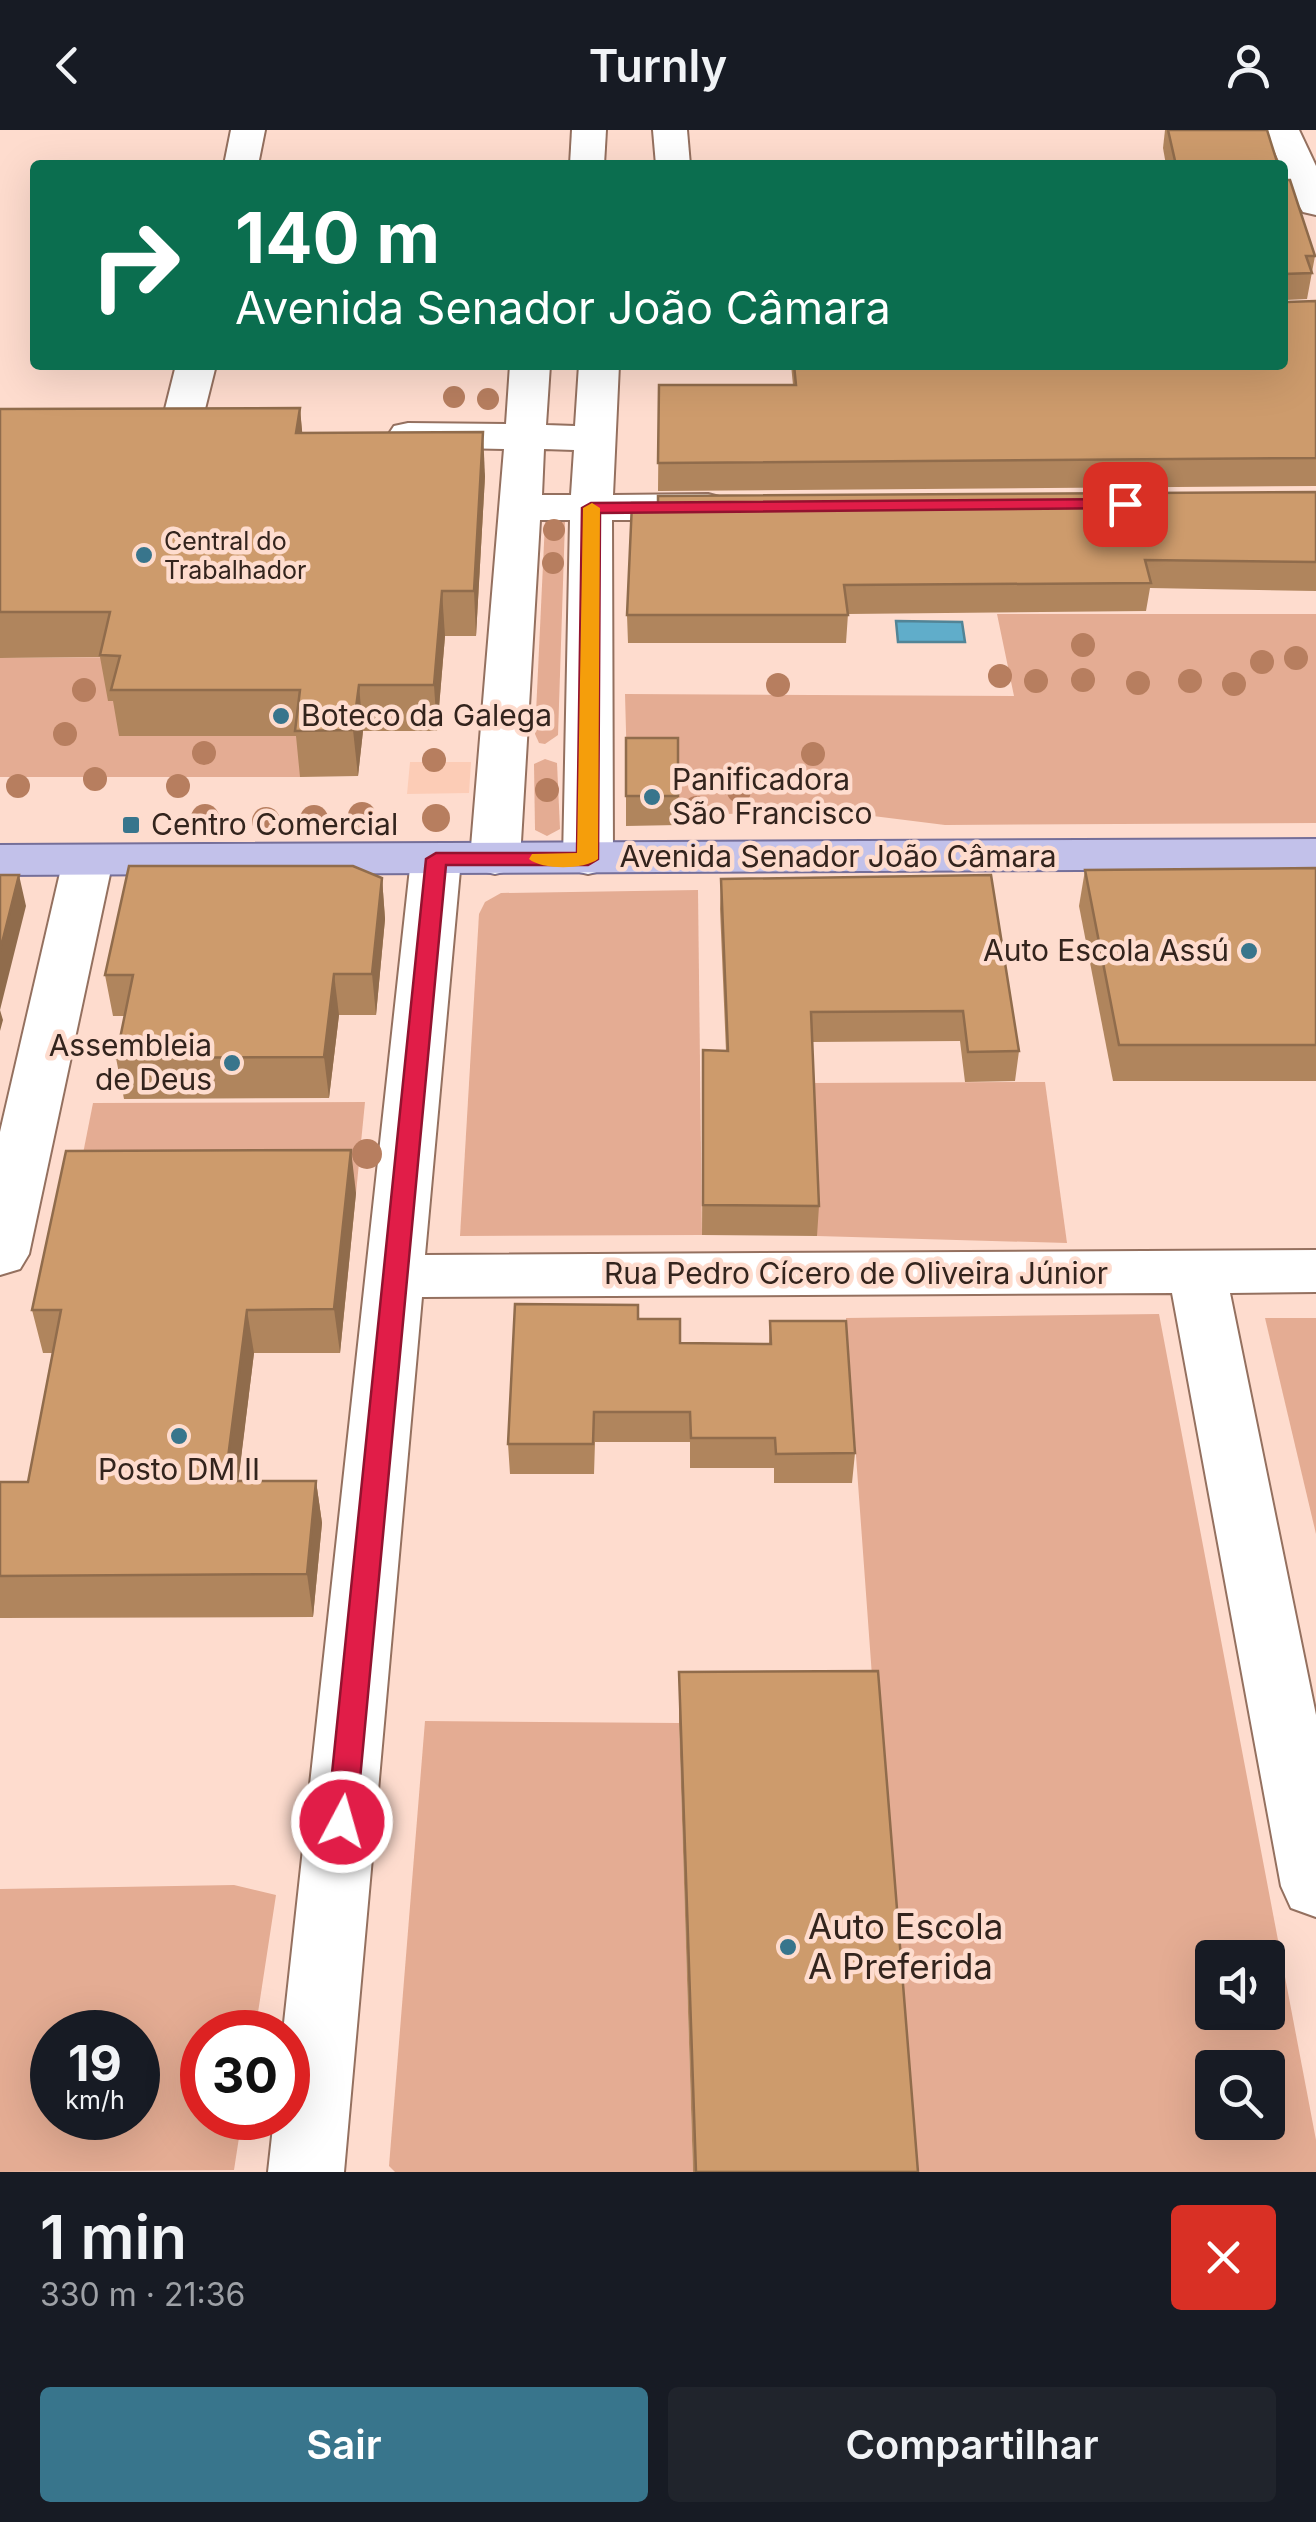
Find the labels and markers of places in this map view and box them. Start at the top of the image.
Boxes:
pin [1083,462,1168,547]
place label: Central do Trabalhador [164,526,306,585]
marker: Central do Trabalhador [133,544,155,566]
place label: Boteco da Galega [301,697,552,733]
marker: Boteco da Galega [270,705,292,727]
place label: Panificadora São Francisco [672,761,873,831]
marker: Panificadora São Francisco [641,786,663,808]
place label: Centro Comercial [151,806,398,842]
marker: Centro Comercial [120,814,142,836]
place label: Auto Escola Assú [983,932,1229,968]
marker: Auto Escola Assú [1238,940,1260,962]
place label: Assembleia de Deus [49,1027,212,1097]
marker: Assembleia de Deus [221,1052,243,1074]
marker: Posto DM II [168,1425,190,1447]
place label: Posto DM II [98,1451,260,1487]
place label: Auto Escola A Preferida [808,1905,1003,1987]
marker: Auto Escola A Preferida [777,1936,799,1958]

